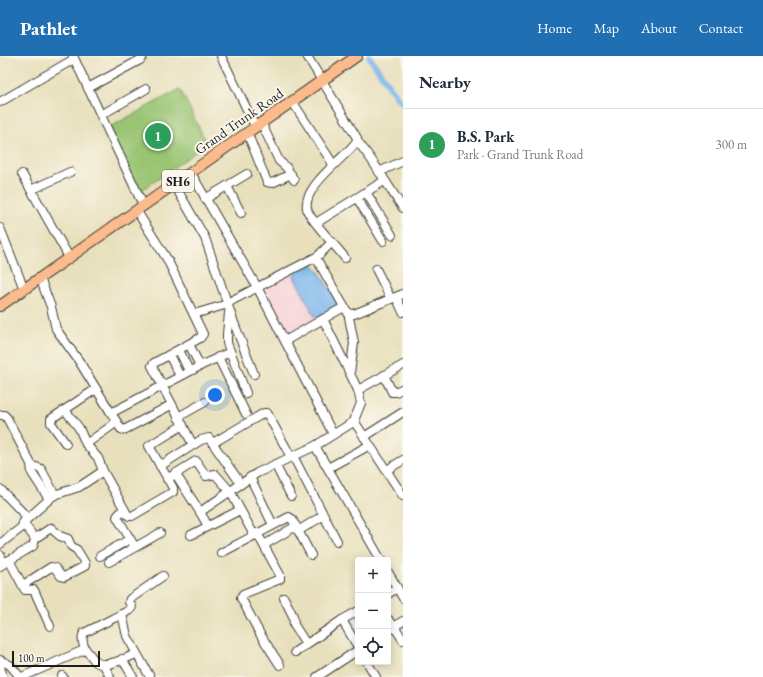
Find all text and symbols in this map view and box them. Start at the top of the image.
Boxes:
text: Pathlet [20,16,77,41]
text: Home [537,19,572,37]
text: Map [594,19,619,37]
text: About [641,19,677,37]
text: Contact [699,19,743,37]
text: Nearby [419,71,471,93]
street label: Grand Trunk Road [191,83,287,158]
pin: 1 [145,121,171,151]
text: B.S. Park [457,127,514,146]
text: 1 [429,136,435,153]
text: 300 m [716,136,747,153]
text: Park · Grand Trunk Road [457,146,583,163]
road number: SH6 [162,170,194,192]
your location [205,385,225,405]
map controls [355,557,391,665]
button: + [355,557,391,593]
button: − [355,593,391,629]
button: locate [355,629,391,665]
scale bar [12,649,100,668]
text: 100 m [18,651,45,665]

